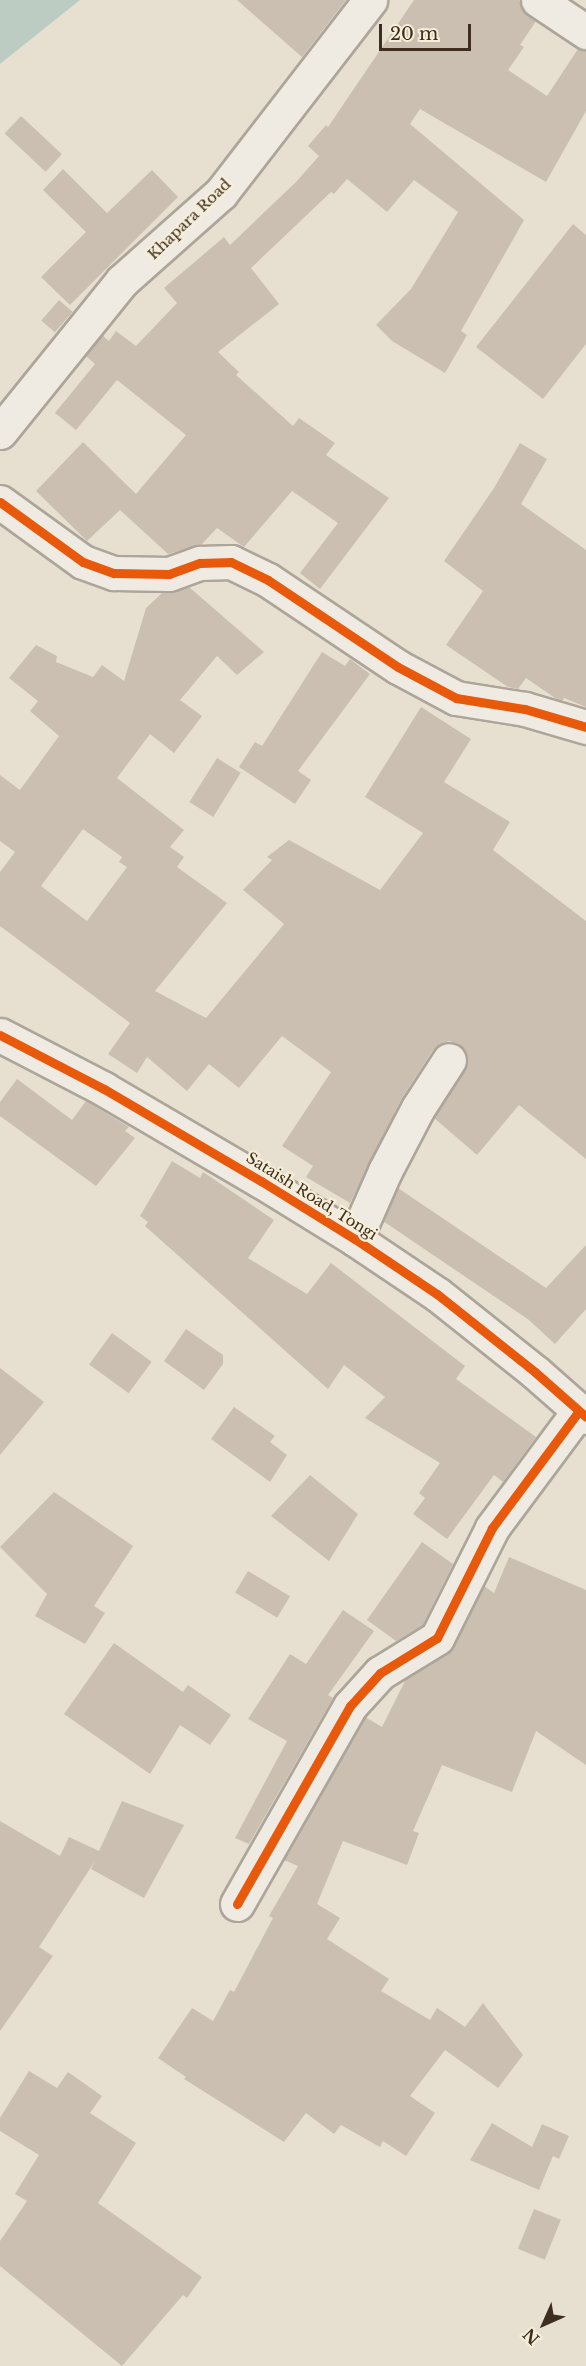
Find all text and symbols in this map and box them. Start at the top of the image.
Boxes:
scale bar [382,12,474,50]
text: 20 m [390,23,438,45]
street label: Khapara Road [144,175,234,263]
street label: Sataish Road, Tongi [243,1148,381,1244]
north arrow [514,2294,574,2354]
text: N [519,2324,544,2349]

